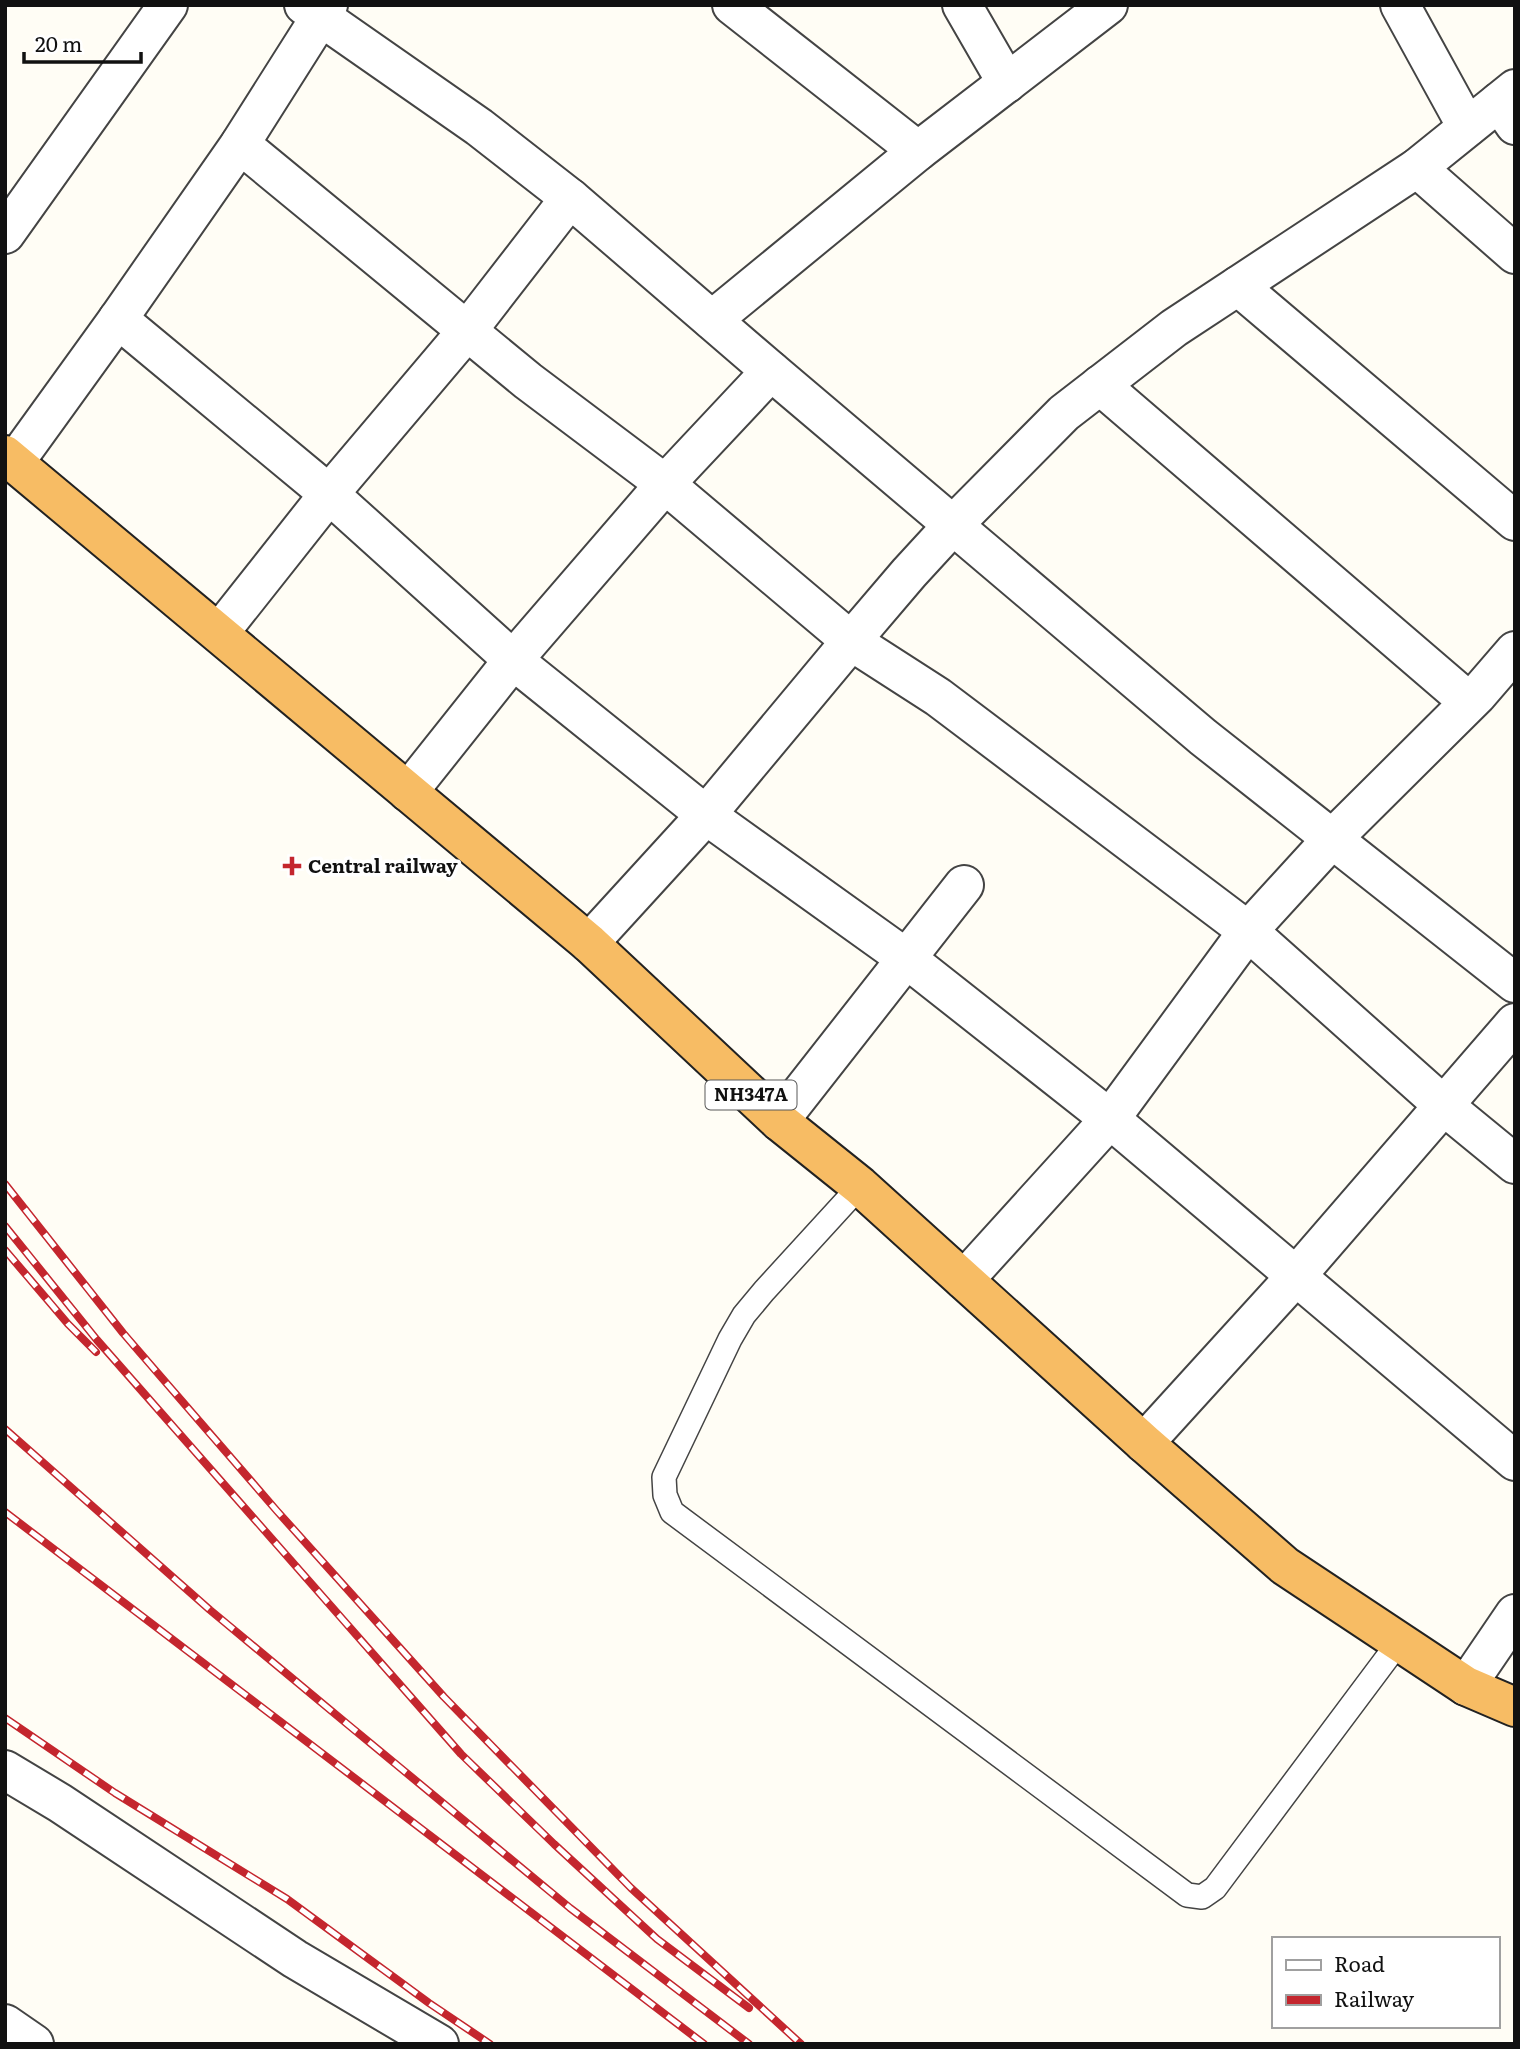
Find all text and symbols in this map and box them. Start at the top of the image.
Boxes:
scale bar [24,21,142,65]
text: 20 m [35,27,82,58]
place label: Central railway [308,851,458,879]
marker: Central railway [282,856,302,876]
road number: NH347A [706,1080,796,1110]
legend [1272,1937,1499,2028]
text: Road [1334,1947,1385,1978]
text: Railway [1334,1982,1415,2013]

